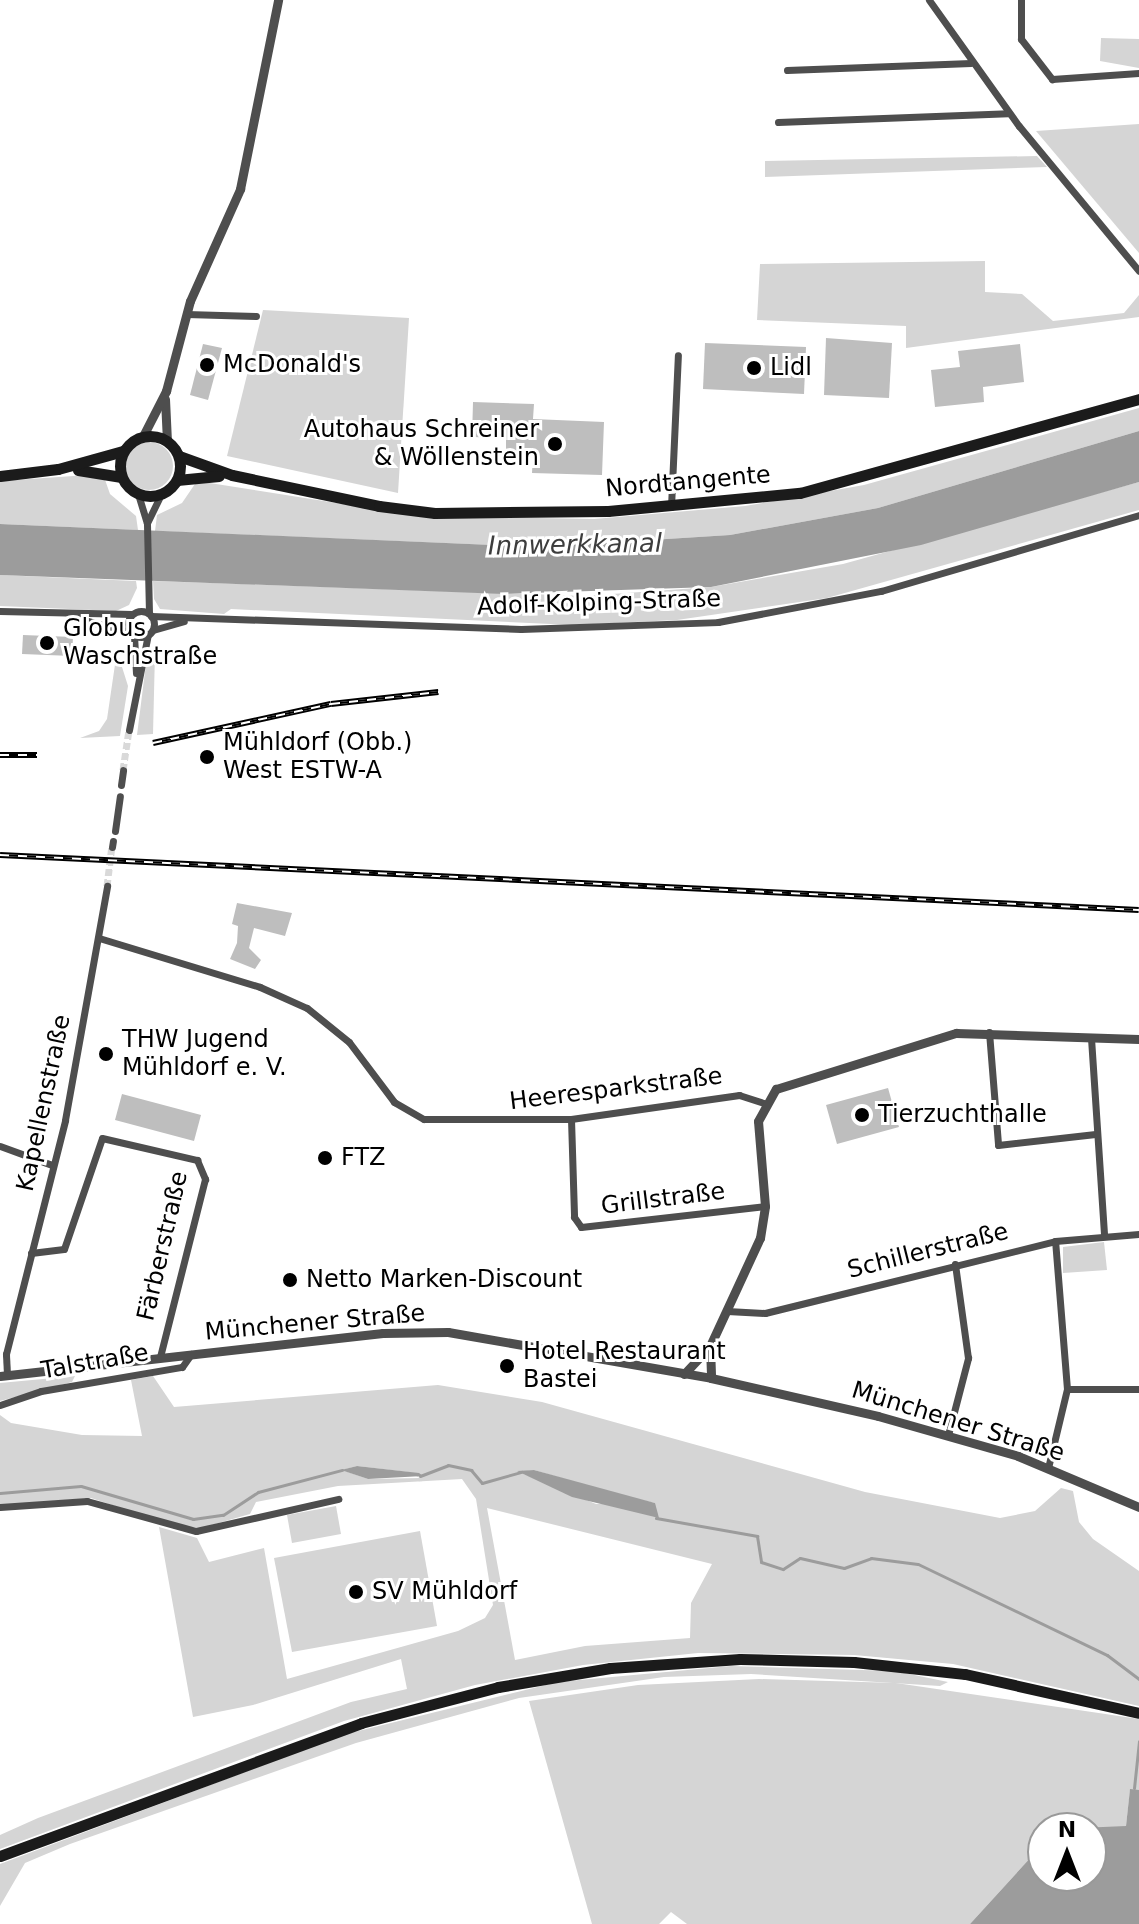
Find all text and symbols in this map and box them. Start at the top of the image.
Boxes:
place label: McDonald's [223,351,361,379]
place label: Lidl [770,354,812,382]
marker: McDonald's [198,356,216,374]
marker: Lidl [745,359,763,377]
place label: Autohaus Schreiner & Wöllenstein [304,416,539,472]
marker: Autohaus Schreiner & Wöllenstein [546,435,564,453]
street label: Nordtangente [604,460,772,504]
water label: Innwerkkanal [488,528,662,562]
street label: Adolf-Kolping-Straße [476,584,722,622]
place label: Globus Waschstraße [63,615,217,671]
marker: Globus Waschstraße [38,634,56,652]
place label: Mühldorf (Obb.) West ESTW-A [223,729,412,785]
marker: Mühldorf (Obb.) West ESTW-A [198,748,216,766]
street label: Kapellenstraße [11,1012,77,1194]
place label: THW Jugend Mühldorf e. V. [122,1026,287,1082]
marker: THW Jugend Mühldorf e. V. [97,1045,115,1063]
street label: Heeresparkstraße [508,1062,724,1116]
place label: Tierzuchthalle [878,1101,1047,1129]
marker: Tierzuchthalle [853,1106,871,1124]
place label: FTZ [341,1144,385,1172]
marker: FTZ [316,1149,334,1167]
street label: Färberstraße [132,1169,194,1323]
street label: Grillstraße [599,1177,727,1221]
street label: Schillerstraße [845,1217,1011,1285]
place label: Netto Marken-Discount [306,1266,582,1294]
marker: Netto Marken-Discount [281,1271,299,1289]
street label: Münchener Straße [204,1299,426,1347]
street label: Talstraße [39,1338,151,1386]
place label: Hotel Restaurant Bastei [523,1338,726,1394]
marker: Hotel Restaurant Bastei [498,1357,516,1375]
street label: Münchener Straße [848,1376,1068,1468]
place label: SV Mühldorf [372,1578,517,1606]
marker: SV Mühldorf [347,1583,365,1601]
north arrow [1027,1812,1107,1892]
text: N [1058,1817,1076,1842]

